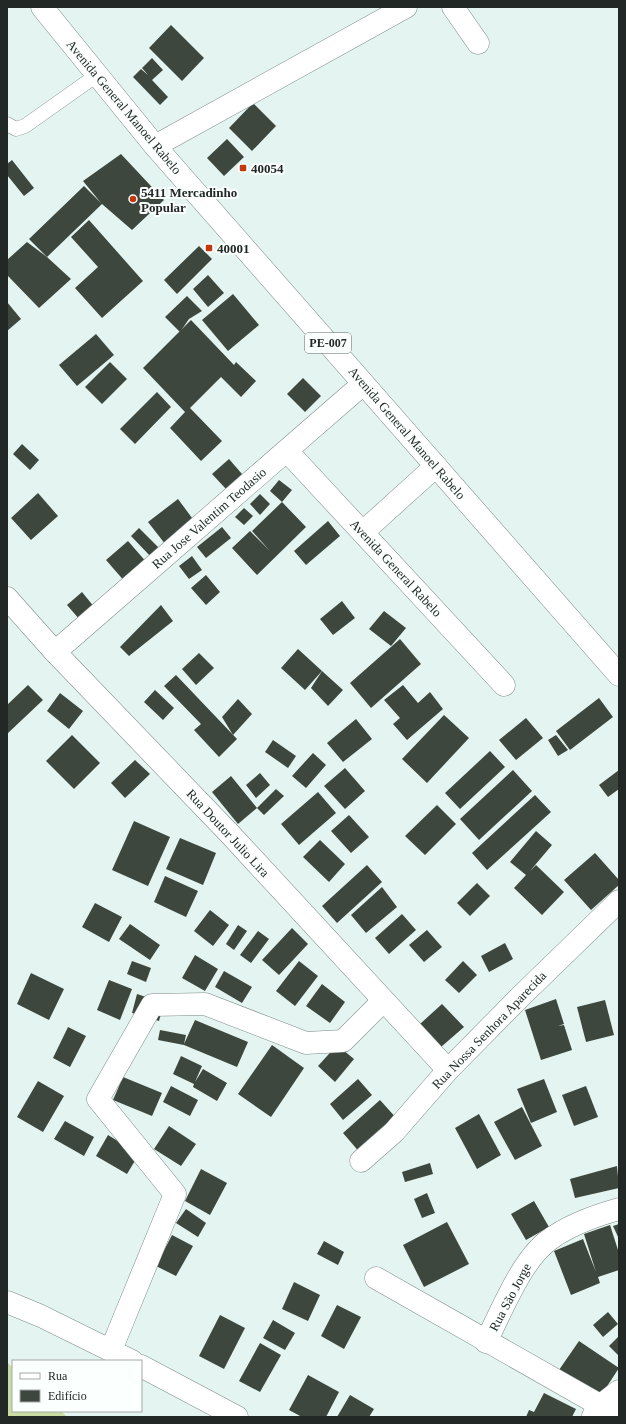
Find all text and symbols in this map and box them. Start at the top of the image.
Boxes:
street label: Avenida General Manoel Rabelo [63,37,185,177]
place label: 40054 [251,161,284,176]
marker: 40054 [238,163,248,173]
place label: 5411 Mercadinho Popular [141,185,237,215]
marker: 5411 Mercadinho Popular [128,194,138,204]
place label: 40001 [217,241,250,256]
marker: 40001 [204,243,214,253]
road number: PE-007 [305,333,351,353]
street label: Avenida General Manoel Rabelo [345,364,469,502]
street label: Rua Jose Valentim Teodasio [149,464,269,572]
street label: Avenida General Rabelo [347,516,445,620]
street label: Rua Doutor Julio Lira [183,786,273,880]
street label: Rua Nossa Senhora Aparecida [429,968,549,1092]
street label: Rua São Jorge [486,1260,534,1334]
legend [12,1360,142,1412]
text: Rua [48,1369,68,1383]
text: Edifício [48,1389,87,1403]

